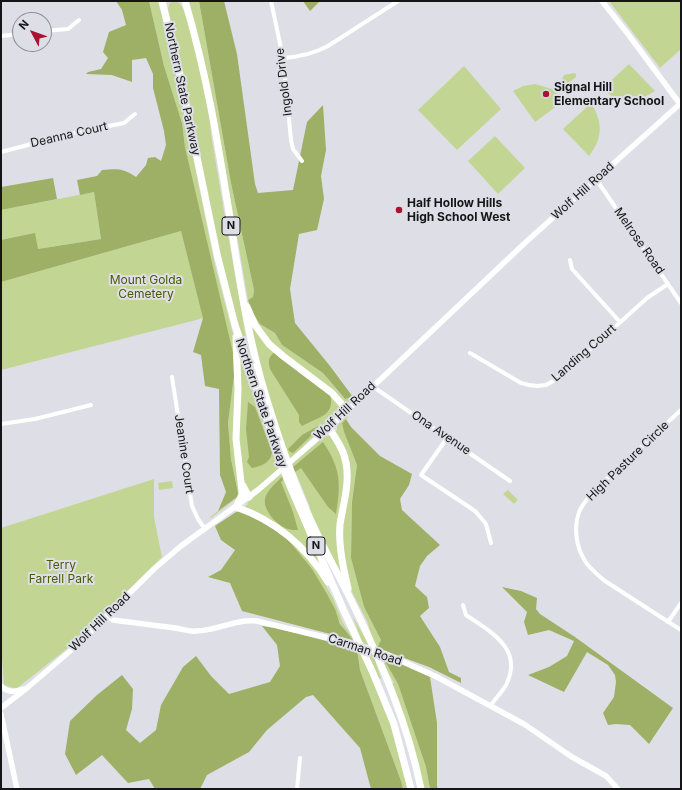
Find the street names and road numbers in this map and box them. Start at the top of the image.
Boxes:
street label: Northern State Parkway [161,21,203,157]
street label: Ingold Drive [273,47,295,117]
street label: Deanna Court [29,119,109,151]
street label: Wolf Hill Road [549,159,617,223]
street label: Melrose Road [611,205,667,277]
road number: N [222,217,240,235]
street label: Landing Court [549,321,619,385]
street label: Northern State Parkway [232,337,290,469]
street label: Wolf Hill Road [311,379,379,443]
street label: Ona Avenue [409,408,473,458]
street label: Jeanine Court [171,413,197,495]
street label: High Pasture Circle [584,418,672,504]
road number: N [307,537,325,555]
street label: Wolf Hill Road [67,589,133,655]
street label: Carman Road [326,631,404,669]

